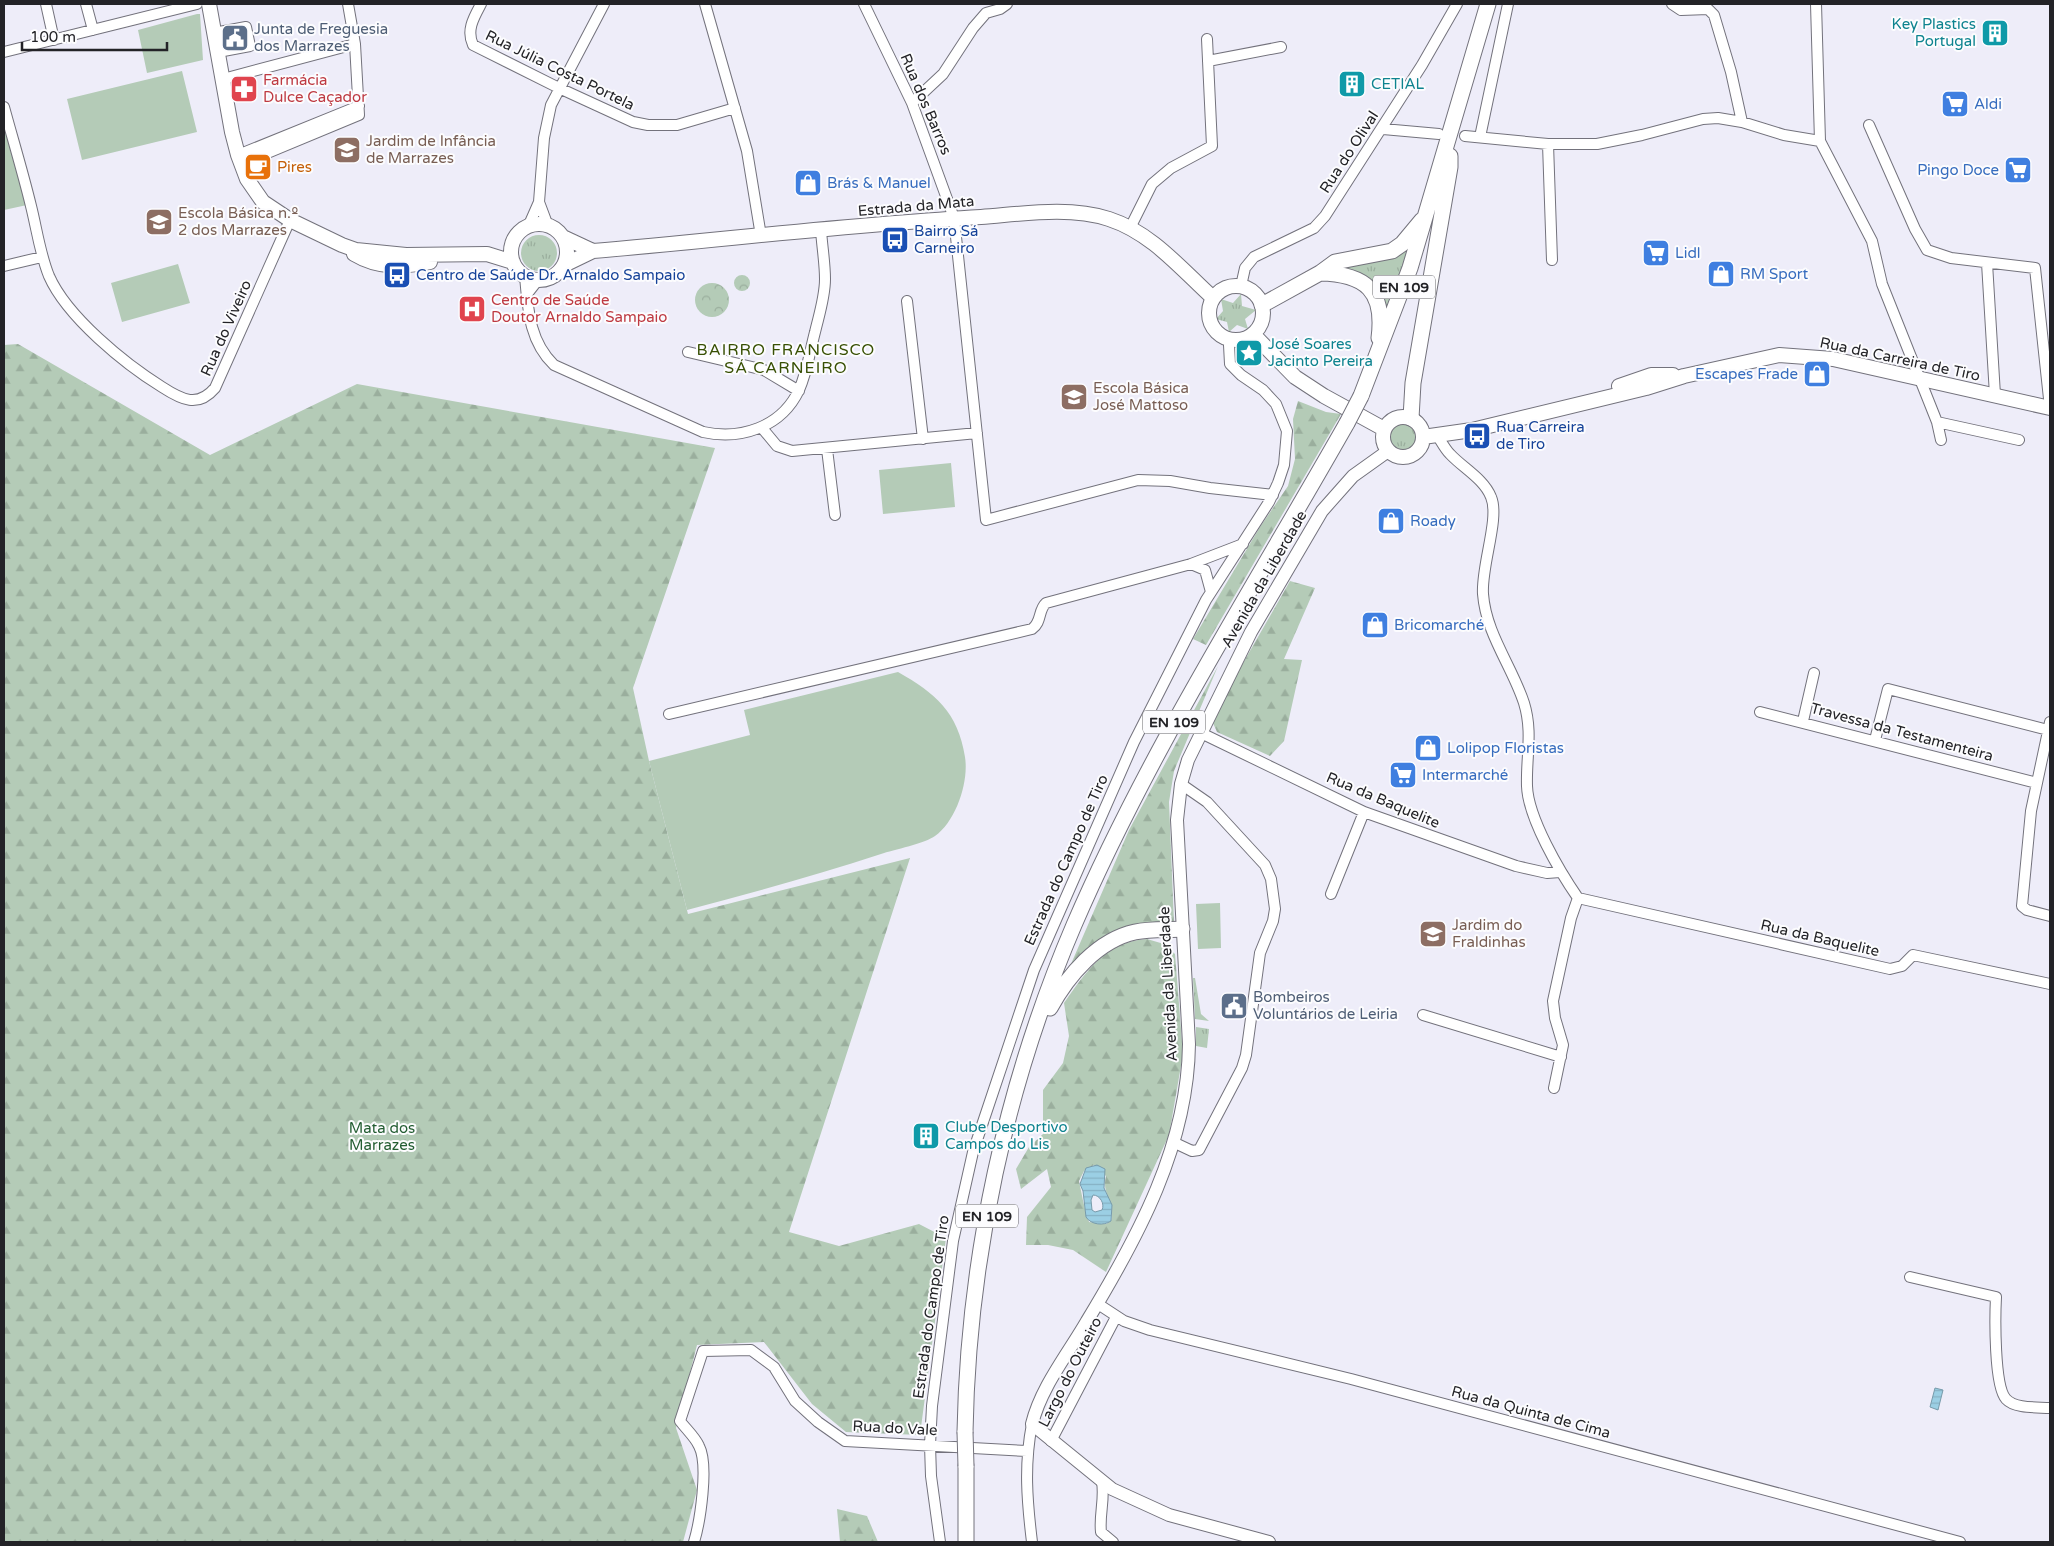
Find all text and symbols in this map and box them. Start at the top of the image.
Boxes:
place label: Key Plastics Portugal [1892,15,1976,50]
building icon: Key Plastics Portugal [1980,18,2010,48]
scale bar [22,20,168,52]
place label: Junta de Freguesia dos Marrazes [254,20,388,55]
public building icon: Junta de Freguesia dos Marrazes [220,23,250,53]
street label: Rua Júlia Costa Portela [483,26,637,114]
text: 100 m [30,28,76,46]
street label: Rua dos Barros [897,51,955,157]
building icon: CETIAL [1337,69,1367,99]
place label: Farmácia Dulce Caçador [263,71,367,106]
pharmacy icon: Farmácia Dulce Caçador [229,74,259,104]
place label: CETIAL [1371,75,1425,93]
supermarket icon: Aldi [1940,89,1970,119]
place label: Aldi [1974,95,2002,113]
street label: Rua do Olival [1316,108,1382,196]
place label: Jardim de Infância de Marrazes [366,132,496,167]
school or university icon: Jardim de Infância de Marrazes [332,135,362,165]
cafe icon: Pires [243,152,273,182]
supermarket icon: Pingo Doce [2003,155,2033,185]
place label: Pires [277,158,312,176]
place label: Pingo Doce [1917,161,1999,179]
shop icon: Brás & Manuel [793,168,823,198]
place label: Brás & Manuel [827,174,931,192]
street label: Estrada da Mata [857,192,975,220]
place label: Escola Básica n.º 2 dos Marrazes [178,204,299,239]
school or university icon: Escola Básica n.º 2 dos Marrazes [144,207,174,237]
place label: Bairro Sá Carneiro [914,222,979,257]
bus stop icon: Bairro Sá Carneiro [880,225,910,255]
supermarket icon: Lidl [1641,238,1671,268]
place label: Lidl [1675,244,1701,262]
shop icon: RM Sport [1706,259,1736,289]
bus stop icon: Centro de Saúde Dr. Arnaldo Sampaio [382,260,412,290]
place label: RM Sport [1740,265,1809,283]
place label: Centro de Saúde Dr. Arnaldo Sampaio [416,266,685,284]
road number: EN 109 [1373,276,1435,298]
street label: Rua do Viveiro [197,277,255,379]
place label: Centro de Saúde Doutor Arnaldo Sampaio [491,291,667,326]
hospital icon: Centro de Saúde Doutor Arnaldo Sampaio [457,294,487,324]
street label: Rua da Carreira de Tiro [1818,333,1982,385]
place label: José Soares Jacinto Pereira [1268,335,1373,370]
place icon: José Soares Jacinto Pereira [1234,338,1264,368]
district label: BAIRRO FRANCISCO SÁ CARNEIRO [697,340,875,378]
shop icon: Escapes Frade [1802,359,1832,389]
place label: Escapes Frade [1695,365,1798,383]
place label: Escola Básica José Mattoso [1093,379,1189,414]
school or university icon: Escola Básica José Mattoso [1059,382,1089,412]
place label: Rua Carreira de Tiro [1496,418,1585,453]
bus stop icon: Rua Carreira de Tiro [1462,421,1492,451]
shop icon: Roady [1376,506,1406,536]
street label: Avenida da Liberdade [1217,507,1311,651]
place label: Roady [1410,512,1456,530]
shop icon: Bricomarché [1360,610,1390,640]
place label: Bricomarché [1394,616,1484,634]
street label: Travessa da Testamenteira [1809,699,1995,765]
road number: EN 109 [1143,710,1205,734]
shop icon: Lolipop Floristas [1413,733,1443,763]
place label: Lolipop Floristas [1447,739,1564,757]
supermarket icon: Intermarché [1388,760,1418,790]
place label: Intermarché [1422,766,1508,784]
street label: Rua da Baquelite [1324,768,1442,832]
street label: Estrada do Campo de Tiro [1020,772,1112,948]
street label: Avenida da Liberdade [1155,906,1181,1062]
place label: Jardim do Fraldinhas [1452,916,1526,951]
street label: Rua da Baquelite [1759,916,1881,960]
school or university icon: Jardim do Fraldinhas [1418,919,1448,949]
place label: Bombeiros Voluntários de Leiria [1253,988,1398,1023]
public building icon: Bombeiros Voluntários de Leiria [1219,991,1249,1021]
place label: Clube Desportivo Campos do Lis [945,1118,1068,1153]
park label: Mata dos Marrazes [349,1119,415,1154]
building icon: Clube Desportivo Campos do Lis [911,1121,941,1151]
road number: EN 109 [956,1204,1018,1228]
street label: Estrada do Campo de Tiro [909,1214,953,1400]
street label: Largo do Outeiro [1034,1314,1106,1430]
street label: Rua da Quinta de Cima [1449,1382,1613,1442]
street label: Rua do Vale [852,1417,938,1439]

